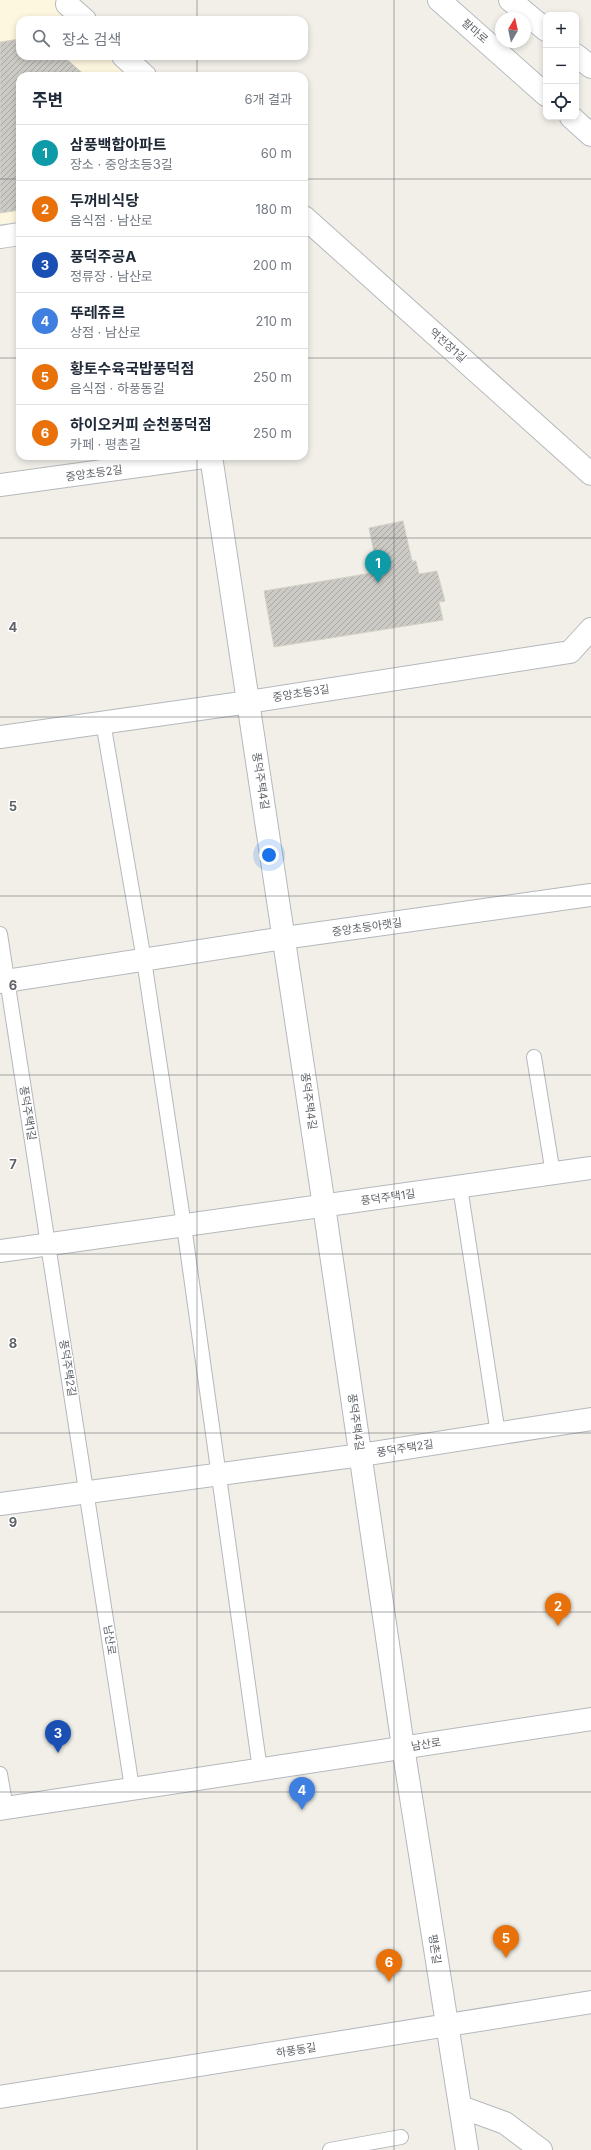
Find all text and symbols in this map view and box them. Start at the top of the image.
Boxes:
north arrow [495,12,531,48]
map controls [543,12,579,120]
button: + [543,12,579,48]
search box [16,16,308,60]
street label: 팔마로 [459,16,491,46]
icon: search [30,27,52,49]
text: 장소 검색 [62,30,121,49]
button: − [543,48,579,84]
button: locate [543,84,579,120]
text: 주변 [32,90,63,110]
text: 6개 결과 [244,91,292,107]
text: 삼풍백합아파트 [70,135,167,154]
text: 1 [42,145,48,161]
text: 60 m [261,145,292,161]
text: 장소 · 중앙초등3길 [70,156,173,172]
text: 두꺼비식당 [70,191,139,210]
text: 2 [41,201,49,217]
text: 180 m [255,201,292,217]
text: 음식점 · 남산로 [70,212,153,228]
text: 풍덕주공A [70,247,136,266]
text: 3 [41,257,49,273]
text: 200 m [253,257,292,273]
text: 정류장 · 남산로 [70,268,153,284]
text: 뚜레쥬르 [70,303,125,322]
text: 4 [41,313,49,329]
text: 210 m [256,313,292,329]
text: 상점 · 남산로 [70,324,141,340]
street label: 역전장1길 [427,325,469,365]
text: 황토수육국밥풍덕점 [70,359,194,378]
text: 5 [41,369,49,385]
text: 250 m [253,369,292,385]
text: 음식점 · 하풍동길 [70,380,165,396]
text: 하이오커피 순천풍덕점 [70,415,212,434]
text: 6 [41,425,49,441]
text: 250 m [253,425,292,441]
text: 카페 · 평촌길 [70,436,141,452]
street label: 중앙초등2길 [65,462,123,484]
pin: 1 [365,550,391,583]
text: 4 [9,619,18,635]
street label: 중앙초등3길 [272,682,330,704]
street label: 풍덕주택4길 [250,751,272,811]
text: 5 [9,798,17,814]
your location [259,845,279,865]
street label: 중앙초등아랫길 [331,915,403,939]
text: 6 [9,977,17,993]
street label: 풍덕주택4길 [298,1071,320,1131]
street label: 풍덕주택1길 [17,1085,39,1141]
text: 7 [9,1156,17,1172]
street label: 풍덕주택1길 [360,1186,416,1208]
text: 8 [9,1335,17,1351]
street label: 풍덕주택2길 [57,1339,79,1397]
street label: 풍덕주택4길 [345,1392,367,1452]
street label: 풍덕주택2길 [376,1437,434,1459]
text: 9 [9,1514,17,1530]
pin: 2 [545,1593,571,1626]
street label: 남산로 [101,1624,119,1656]
pin: 3 [45,1720,71,1753]
street label: 남산로 [410,1735,442,1753]
pin: 4 [289,1777,315,1810]
pin: 5 [493,1925,519,1958]
street label: 평촌길 [426,1933,444,1965]
pin: 6 [376,1949,402,1982]
street label: 하풍동길 [275,2040,317,2060]

